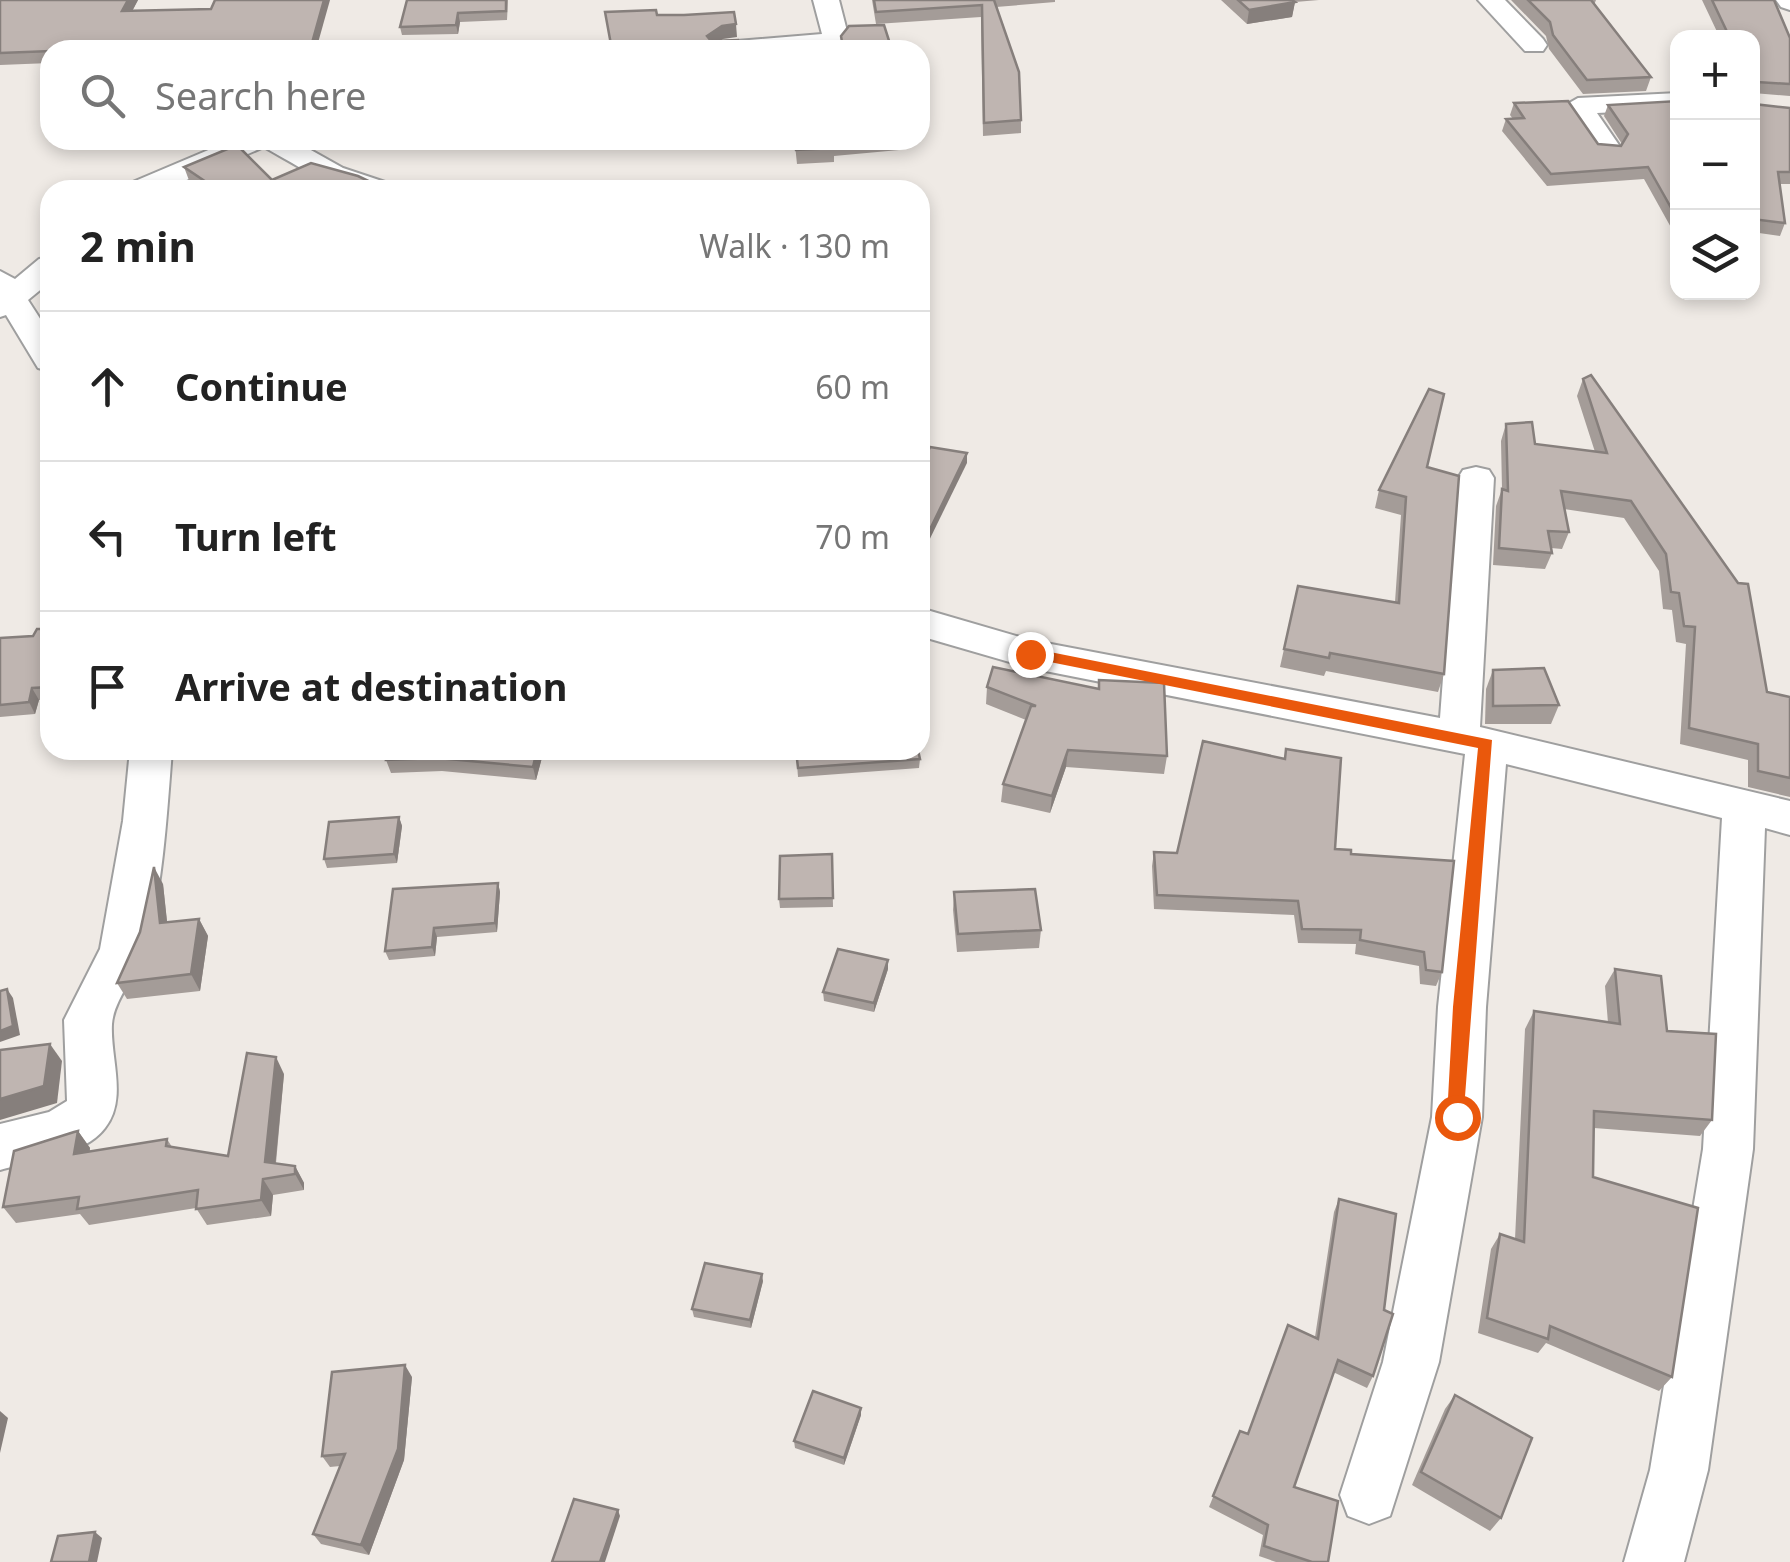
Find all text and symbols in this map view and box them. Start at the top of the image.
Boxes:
map controls [1670,30,1760,300]
button: + [1670,30,1760,120]
search box [40,40,930,150]
icon: search [75,68,130,123]
text: Search here [155,69,366,121]
button: − [1670,120,1760,210]
button: layers [1670,210,1760,300]
text: 2 min [80,217,196,274]
text: Walk · 130 m [699,224,890,267]
icon: ahead [80,359,135,414]
text: Continue [175,360,348,412]
text: 60 m [815,365,890,408]
icon: left [80,509,135,564]
text: Turn left [175,510,337,562]
text: 70 m [815,515,890,558]
route end [1008,632,1054,678]
icon: arrive [80,659,135,714]
text: Arrive at destination [175,660,567,712]
route start [1435,1095,1481,1141]

